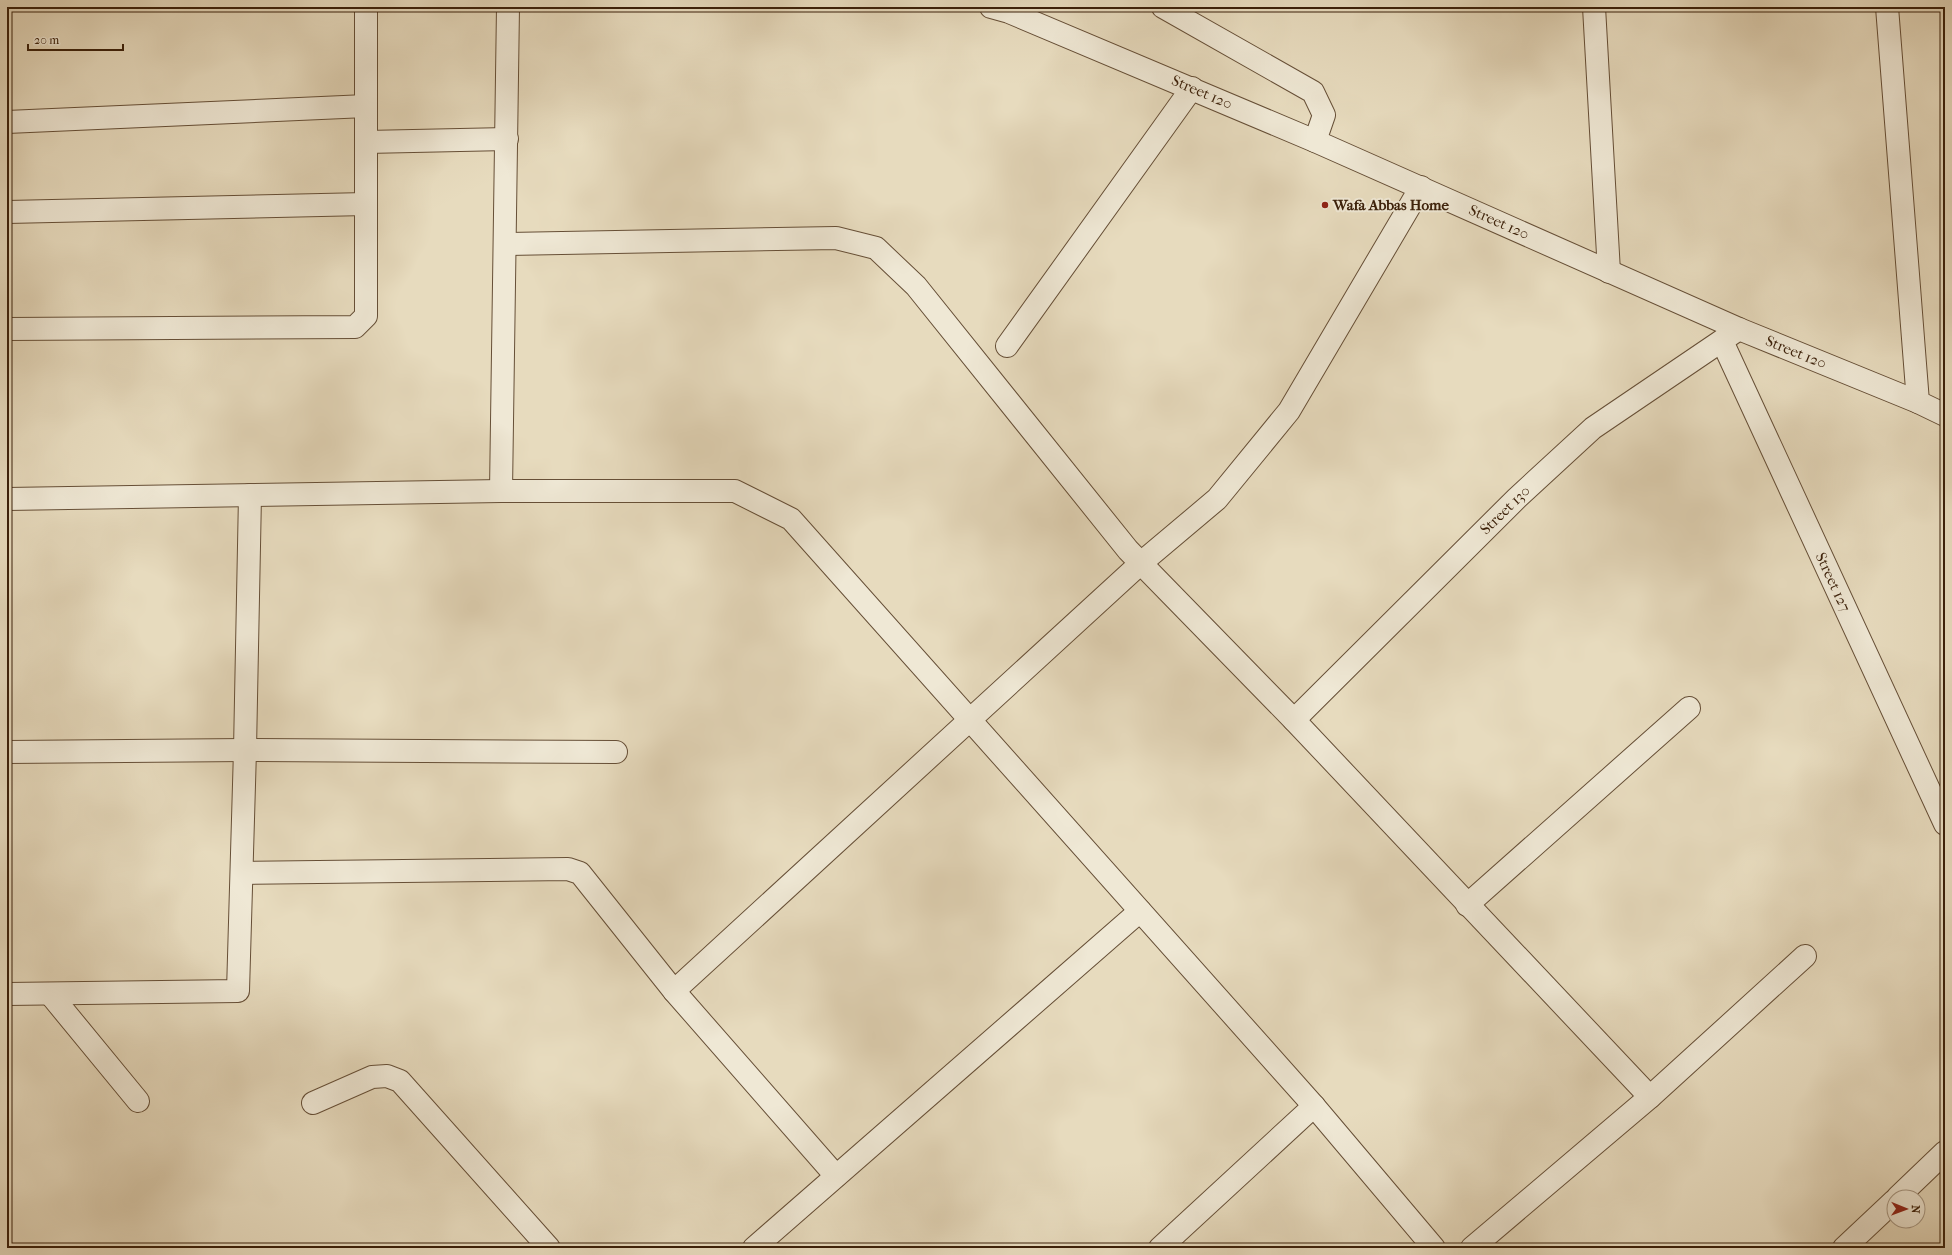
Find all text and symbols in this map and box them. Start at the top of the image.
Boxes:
scale bar [28,26,123,52]
text: 20 m [34,33,59,47]
street label: Street 120 [1169,71,1235,113]
place label: Wafa Abbas Home [1332,196,1449,214]
marker: Wafa Abbas Home [1320,200,1330,210]
street label: Street 120 [1466,201,1532,243]
street label: Street 120 [1763,332,1829,372]
street label: Street 130 [1476,482,1534,538]
street label: Street 127 [1812,550,1854,614]
north arrow [1886,1189,1926,1229]
text: N [1909,1205,1922,1214]

